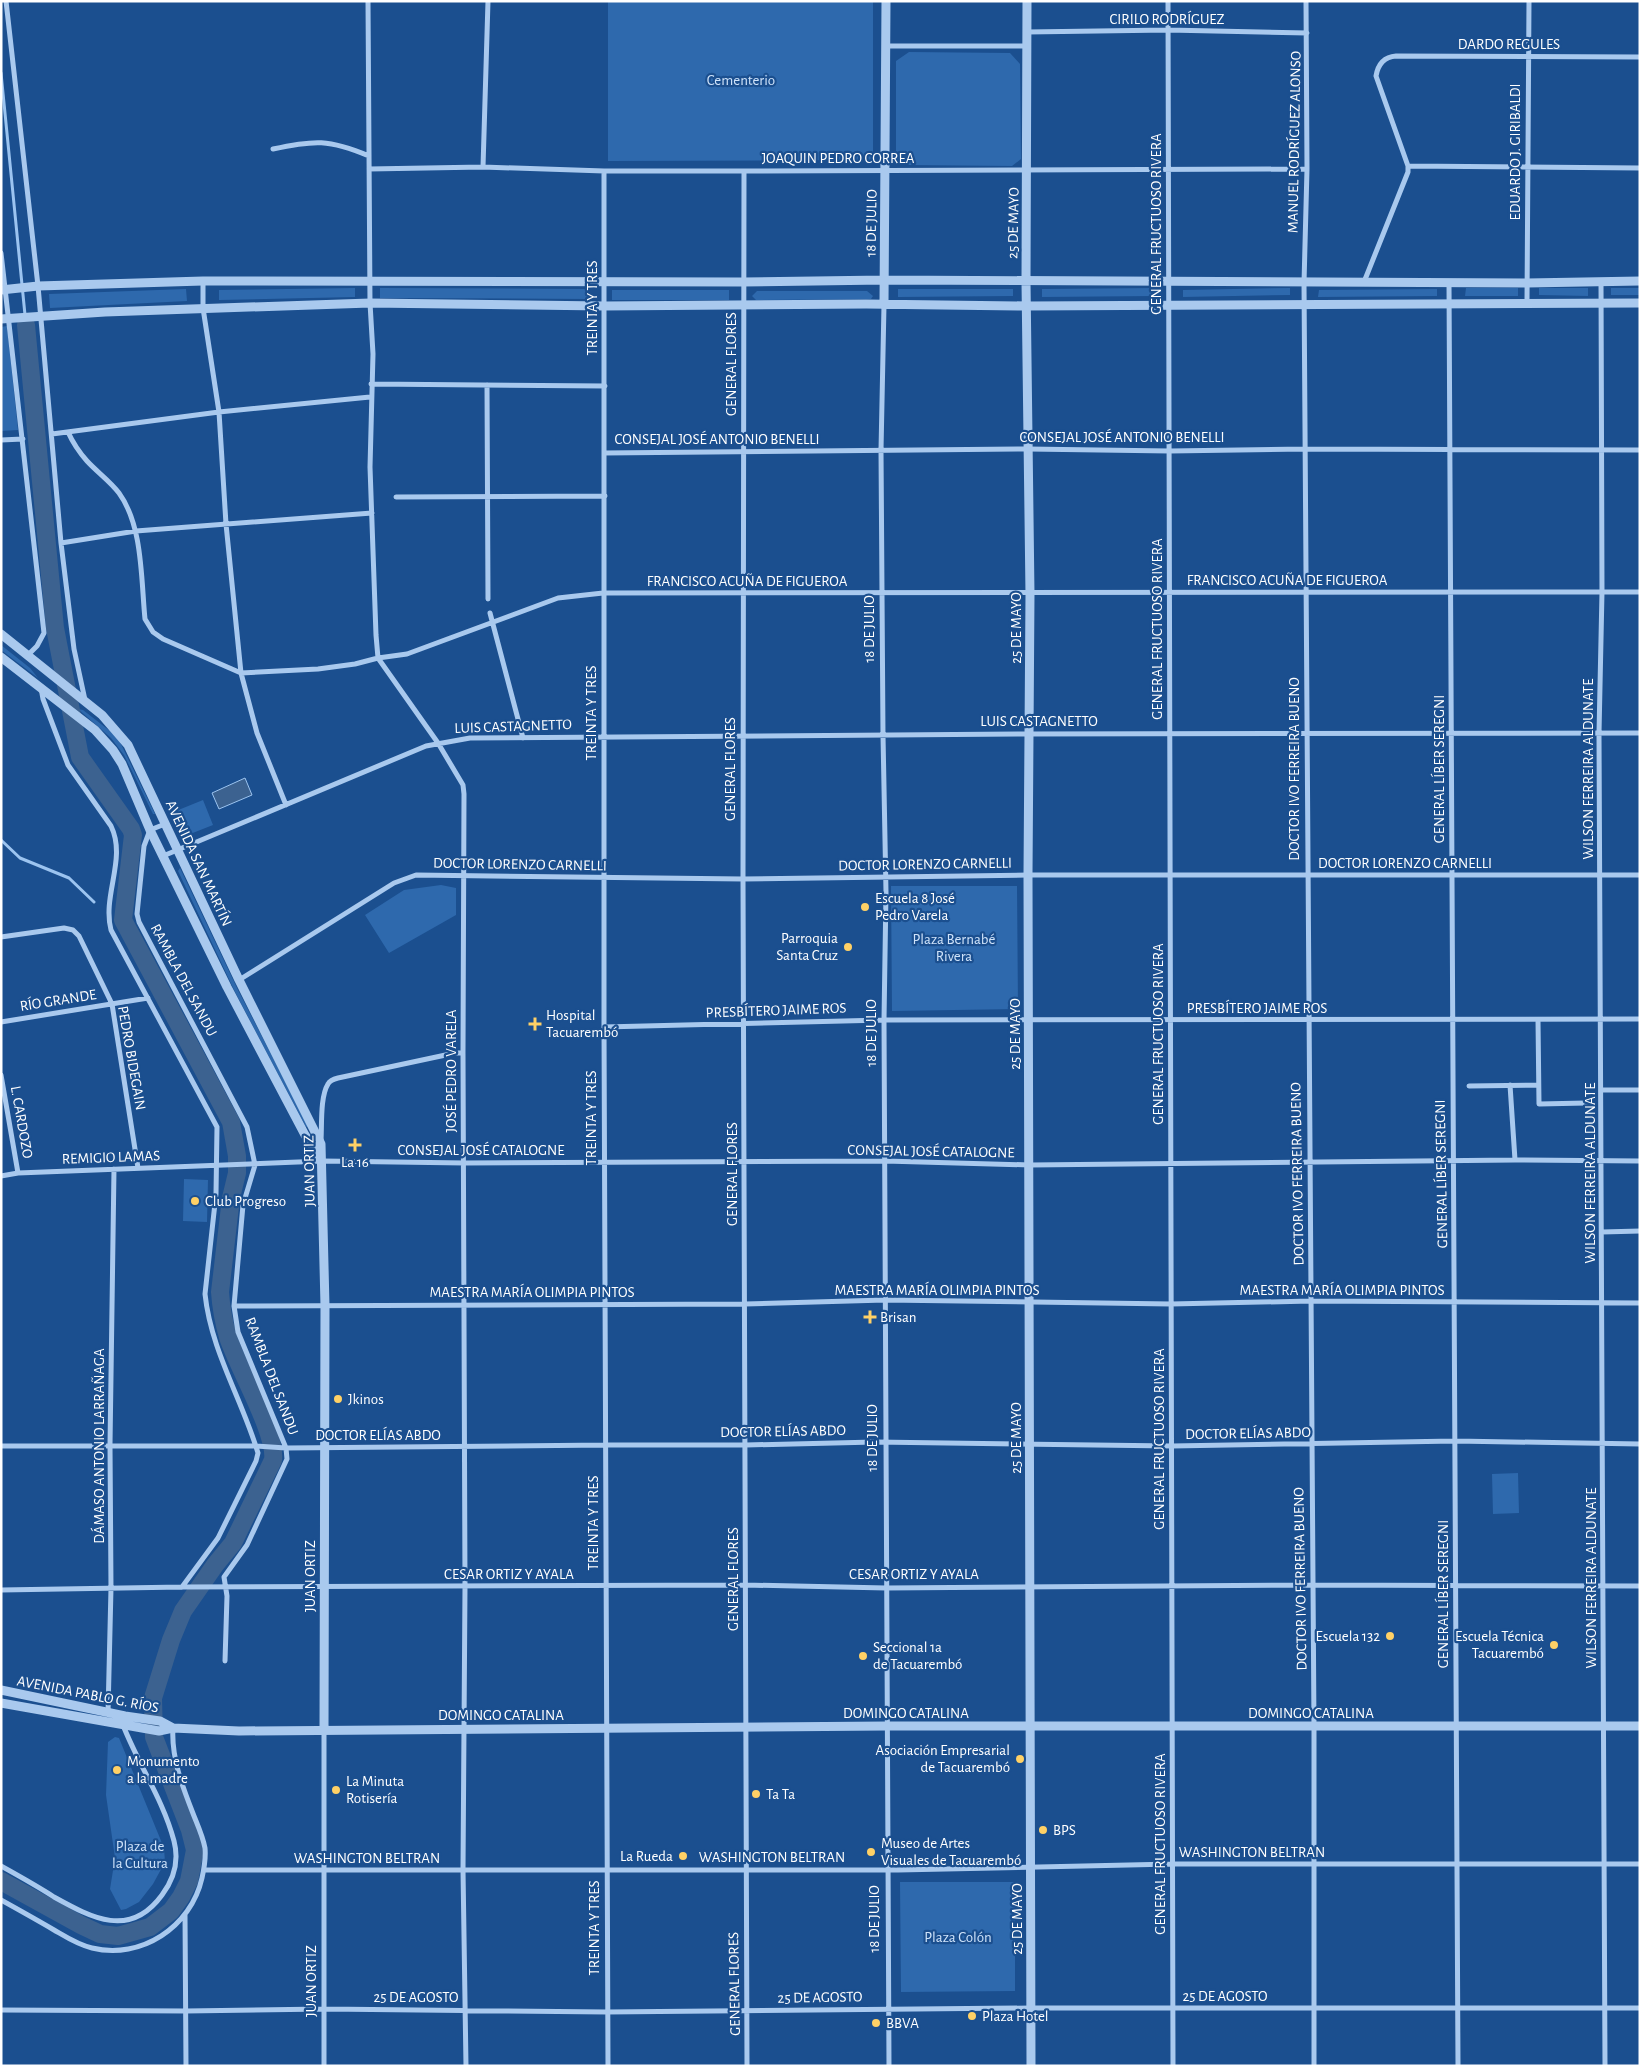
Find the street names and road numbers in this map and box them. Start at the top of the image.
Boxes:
street label: CIRILO RODRÍGUEZ [1110,10,1225,27]
street label: DARDO REGULES [1458,37,1560,52]
street label: MANUEL RODRÍGUEZ ALONSO [1283,51,1304,233]
street label: EDUARDO J. GIRIBALDI [1508,84,1523,220]
street label: GENERAL FRUCTUOSO RIVERA [1149,133,1164,315]
street label: JOAQUIN PEDRO CORREA [762,151,915,166]
street label: 25 DE MAYO [1005,187,1022,259]
street label: 18 DE JULIO [863,189,880,257]
street label: TREINTA Y TRES [585,260,600,356]
street label: GENERAL FLORES [724,312,739,416]
street label: CONSEJAL JOSÉ ANTONIO BENELLI [1020,428,1224,445]
street label: CONSEJAL JOSÉ ANTONIO BENELLI [615,430,819,447]
street label: GENERAL FRUCTUOSO RIVERA [1150,538,1165,720]
street label: FRANCISCO ACUÑA DE FIGUEROA [1187,572,1388,588]
street label: FRANCISCO ACUÑA DE FIGUEROA [647,573,848,589]
street label: 25 DE MAYO [1009,592,1024,664]
street label: 18 DE JULIO [862,595,877,663]
street label: TREINTA Y TRES [584,665,599,761]
street label: DOCTOR IVO FERREIRA BUENO [1287,677,1302,861]
street label: WILSON FERREIRA ALDUNATE [1581,679,1596,859]
street label: GENERAL LÍBER SEREGNI [1430,695,1447,843]
street label: LUIS CASTAGNETTO [980,714,1098,729]
street label: LUIS CASTAGNETTO [454,717,572,736]
street label: GENERAL FLORES [723,717,738,821]
street label: AVENIDA SAN MARTÍN [163,797,236,929]
street label: DOCTOR LORENZO CARNELLI [433,855,607,874]
street label: DOCTOR LORENZO CARNELLI [838,855,1012,874]
street label: DOCTOR LORENZO CARNELLI [1318,856,1492,871]
street label: RAMBLA DEL SANDU [148,922,220,1039]
street label: GENERAL FRUCTUOSO RIVERA [1151,943,1166,1125]
street label: RÍO GRANDE [18,985,97,1014]
street label: 25 DE MAYO [1008,998,1023,1070]
street label: PRESBÍTERO JAIME ROS [705,999,847,1020]
street label: 18 DE JULIO [864,999,879,1067]
street label: PRESBÍTERO JAIME ROS [1187,999,1327,1016]
street label: PEDRO BIDEGAIN [115,1005,148,1111]
street label: JOSÉ PEDRO VARELA [442,1009,459,1132]
street label: TREINTA Y TRES [584,1070,599,1166]
street label: DOCTOR IVO FERREIRA BUENO [1288,1082,1307,1266]
street label: WILSON FERREIRA ALDUNATE [1583,1083,1598,1263]
street label: L. CARDOZO [8,1085,35,1160]
street label: GENERAL LÍBER SEREGNI [1431,1100,1450,1248]
street label: GENERAL FLORES [725,1122,740,1226]
street label: JUAN ORTIZ [301,1135,318,1207]
street label: CONSEJAL JOSÉ CATALOGNE [397,1141,565,1158]
street label: CONSEJAL JOSÉ CATALOGNE [847,1141,1015,1160]
street label: REMIGIO LAMAS [62,1148,160,1167]
street label: MAESTRA MARÍA OLIMPIA PINTOS [834,1281,1040,1298]
street label: MAESTRA MARÍA OLIMPIA PINTOS [1239,1281,1445,1298]
street label: MAESTRA MARÍA OLIMPIA PINTOS [429,1283,635,1300]
street label: RAMBLA DEL SANDU [242,1315,301,1437]
street label: DÁMASO ANTONIO LARRAÑAGA [90,1348,107,1544]
street label: GENERAL FRUCTUOSO RIVERA [1152,1348,1167,1530]
street label: 25 DE MAYO [1009,1402,1024,1474]
street label: 18 DE JULIO [865,1404,880,1472]
street label: DOCTOR ELÍAS ABDO [720,1421,846,1440]
street label: DOCTOR ELÍAS ABDO [1185,1423,1311,1442]
street label: DOCTOR ELÍAS ABDO [315,1426,441,1443]
street label: TREINTA Y TRES [586,1475,601,1571]
street label: DOCTOR IVO FERREIRA BUENO [1291,1487,1310,1671]
street label: WILSON FERREIRA ALDUNATE [1584,1488,1599,1668]
street label: GENERAL LÍBER SEREGNI [1434,1520,1451,1668]
street label: GENERAL FLORES [726,1527,741,1631]
street label: JUAN ORTIZ [303,1540,318,1612]
street label: CESAR ORTIZ Y AYALA [444,1567,574,1582]
street label: CESAR ORTIZ Y AYALA [849,1567,979,1582]
street label: AVENIDA PABLO G. RÍOS [16,1671,160,1716]
street label: DOMINGO CATALINA [843,1706,969,1721]
street label: DOMINGO CATALINA [1248,1706,1374,1721]
street label: DOMINGO CATALINA [438,1708,564,1723]
street label: GENERAL FRUCTUOSO RIVERA [1153,1753,1168,1935]
street label: WASHINGTON BELTRAN [1179,1845,1325,1860]
street label: WASHINGTON BELTRAN [699,1850,845,1865]
street label: WASHINGTON BELTRAN [294,1851,440,1866]
street label: TREINTA Y TRES [587,1880,602,1976]
street label: 25 DE MAYO [1010,1883,1025,1955]
street label: 18 DE JULIO [867,1885,882,1953]
street label: GENERAL FLORES [726,1932,743,2036]
street label: JUAN ORTIZ [304,1945,319,2017]
street label: 25 DE AGOSTO [777,1989,863,2006]
street label: 25 DE AGOSTO [1182,1989,1268,2004]
street label: 25 DE AGOSTO [373,1990,459,2005]

